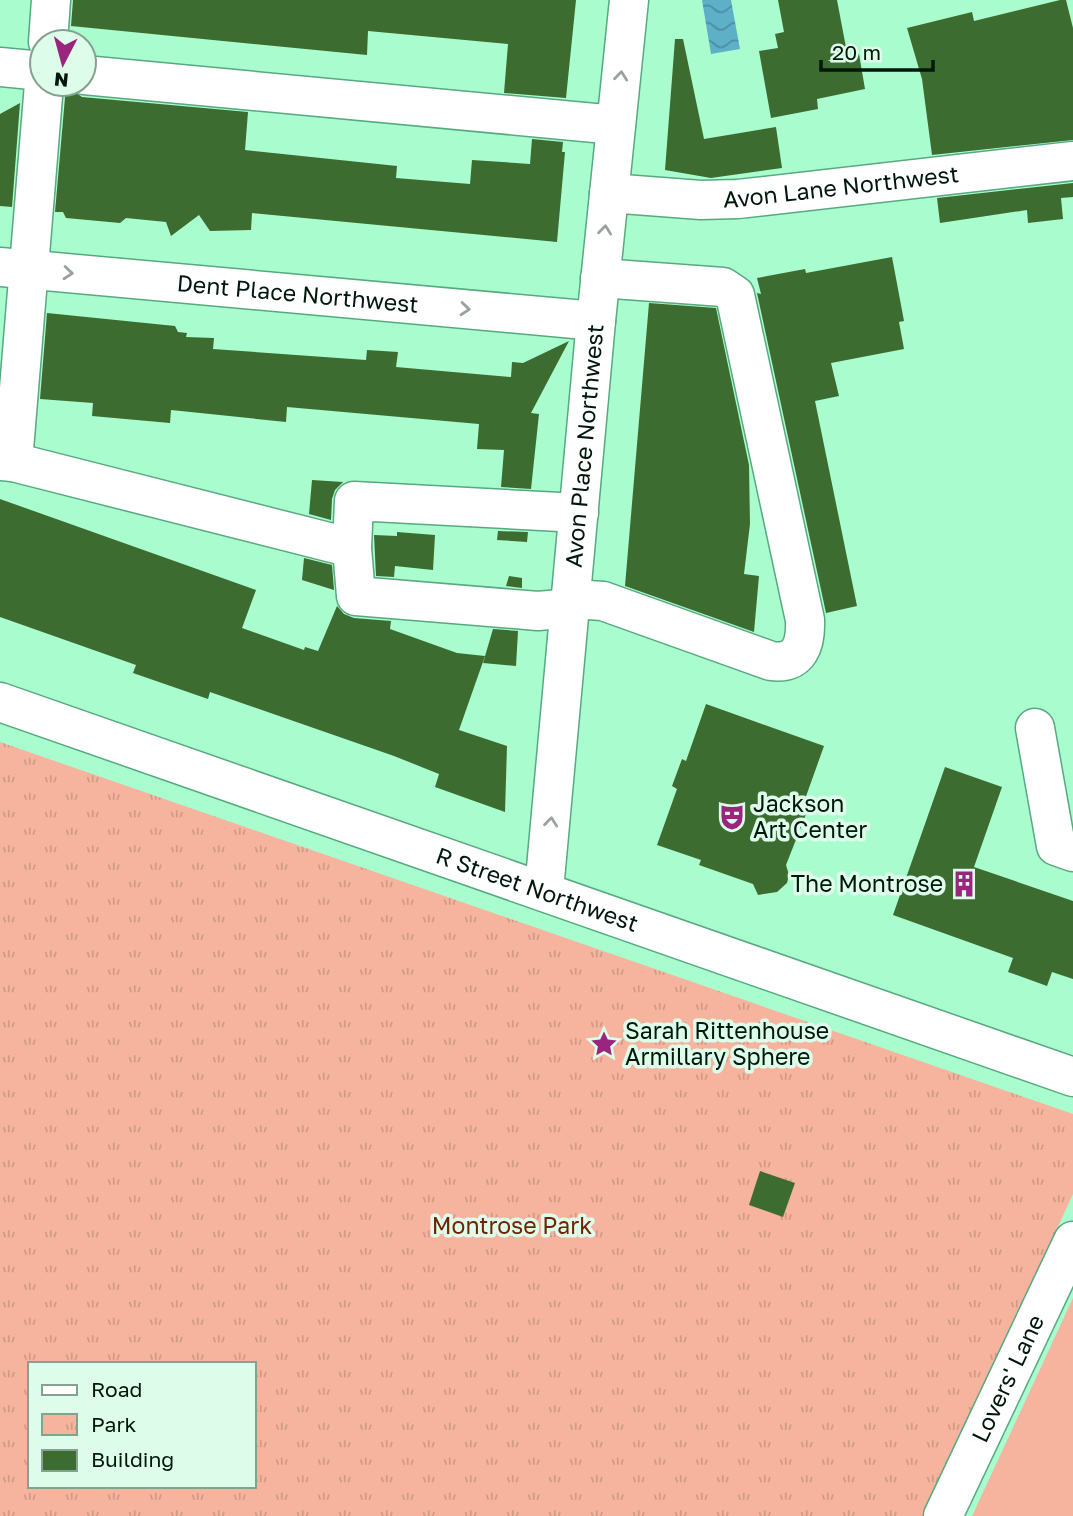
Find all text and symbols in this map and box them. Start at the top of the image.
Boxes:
north arrow [28,28,98,98]
scale bar [821,28,933,72]
text: 20 m [832,39,881,65]
text: N [53,68,70,93]
one-way arrow [613,70,628,81]
street label: Avon Lane Northwest [723,159,960,212]
one-way arrow [597,224,612,235]
one-way arrow [63,265,74,280]
street label: Dent Place Northwest [176,268,420,318]
one-way arrow [460,301,471,316]
street label: Avon Place Northwest [559,323,609,569]
place label: Jackson Art Center [753,789,867,843]
theatre icon: Jackson Art Center [717,802,747,832]
one-way arrow [543,817,558,828]
street label: R Street Northwest [433,841,642,937]
place label: The Montrose [791,869,943,897]
building icon: The Montrose [949,869,979,899]
place label: Sarah Rittenhouse Armillary Sphere [625,1016,829,1070]
place icon: Sarah Rittenhouse Armillary Sphere [589,1029,619,1059]
park label: Montrose Park [432,1211,592,1239]
street label: Lovers' Lane [965,1310,1049,1446]
legend [28,1362,256,1488]
text: Road [91,1376,142,1402]
text: Park [91,1411,137,1437]
text: Building [91,1446,174,1472]

